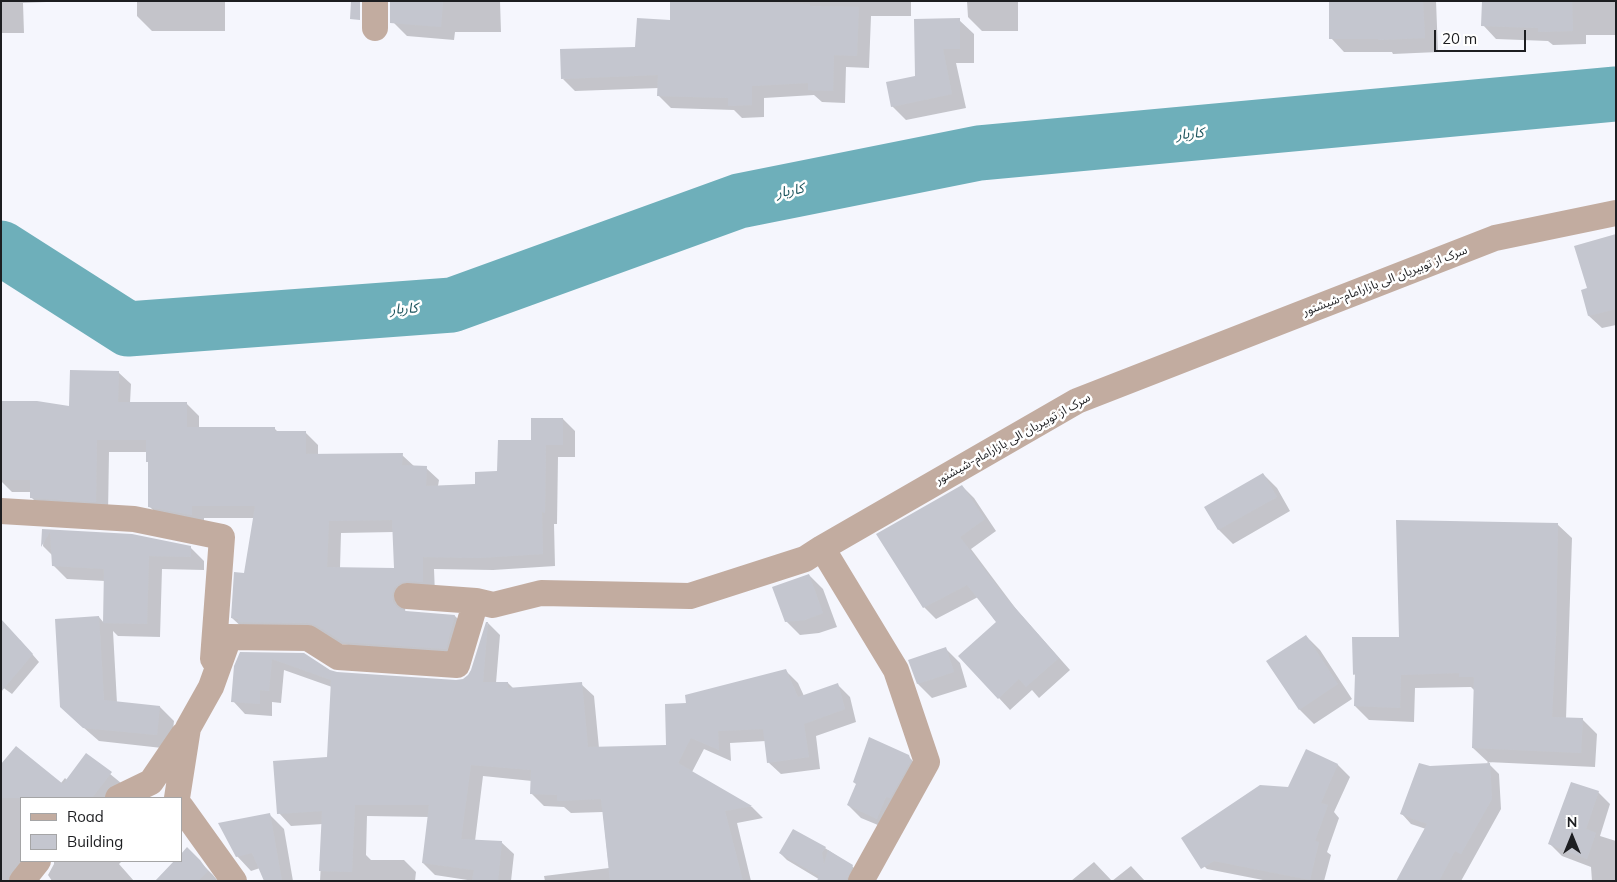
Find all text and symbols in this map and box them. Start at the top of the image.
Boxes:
scale bar [1437,20,1530,52]
text: 20 m [1442,29,1477,48]
water label: کاربار [1176,124,1204,144]
water label: کاربار [775,180,805,202]
street label: سرک از توبیریان الی بازارامام-شیشنور [1301,243,1469,319]
water label: کاربار [390,300,418,318]
street label: سرک از توبیریان الی بازارامام-شیشنور [933,390,1093,488]
legend [20,797,182,862]
text: Road [67,807,104,826]
north arrow [1547,812,1597,862]
text: N [1567,813,1577,831]
text: Building [67,832,123,851]

